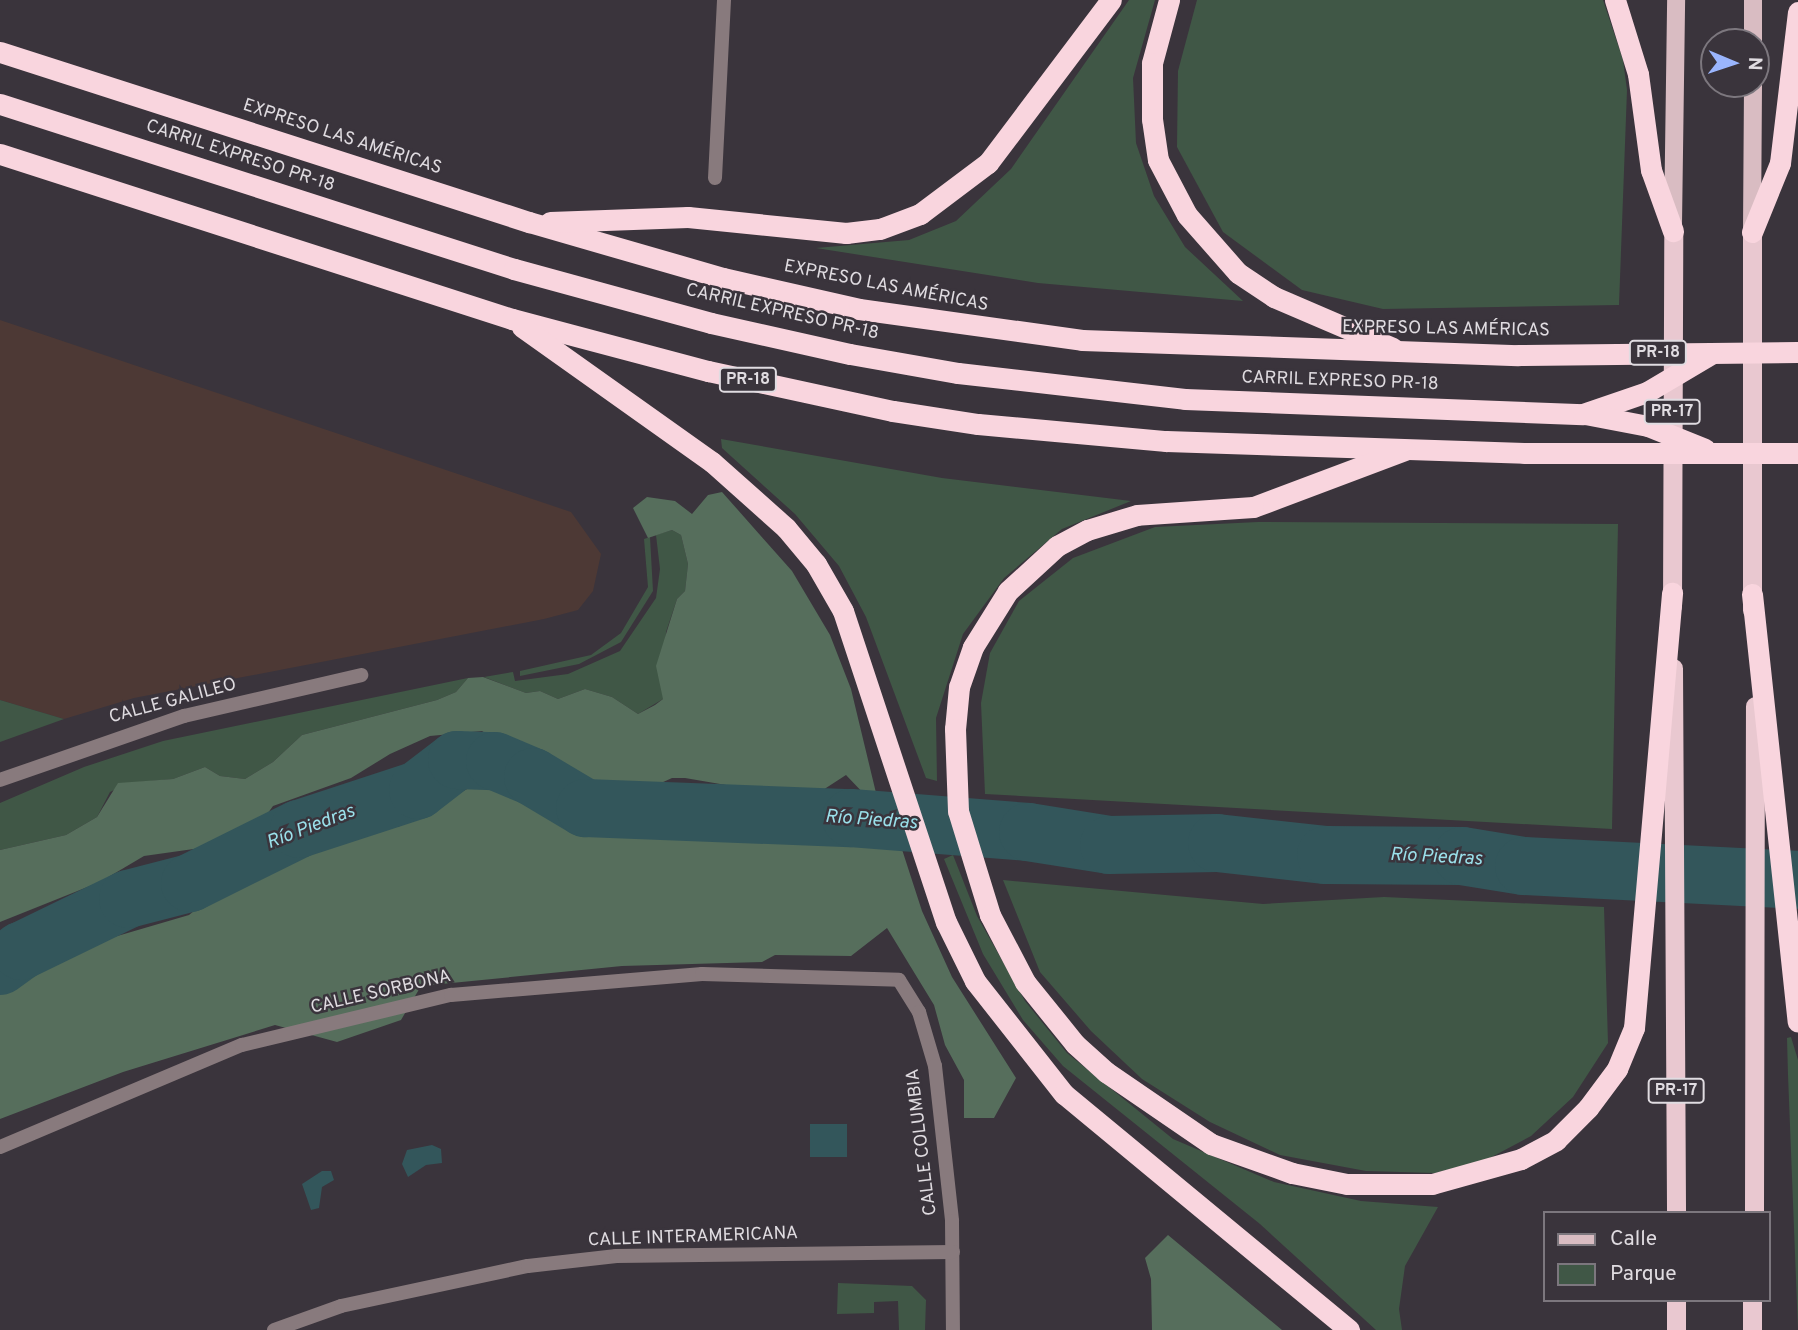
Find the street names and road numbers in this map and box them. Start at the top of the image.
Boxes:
street label: EXPRESO LAS AMÉRICAS [239,95,445,181]
street label: CARRIL EXPRESO PR-18 [143,116,337,198]
street label: EXPRESO LAS AMÉRICAS [782,256,990,318]
street label: CARRIL EXPRESO PR-18 [683,280,881,346]
street label: EXPRESO LAS AMÉRICAS [1341,317,1551,343]
road number: PR-18 [1628,340,1688,366]
road number: PR-18 [718,368,778,392]
street label: CARRIL EXPRESO PR-18 [1241,368,1439,396]
road number: PR-17 [1642,400,1702,424]
street label: CALLE GALILEO [107,675,239,729]
street label: CALLE SORBONA [309,966,453,1020]
street label: CALLE COLUMBIA [903,1067,943,1217]
road number: PR-17 [1646,1078,1706,1104]
street label: CALLE INTERAMERICANA [588,1224,798,1252]

